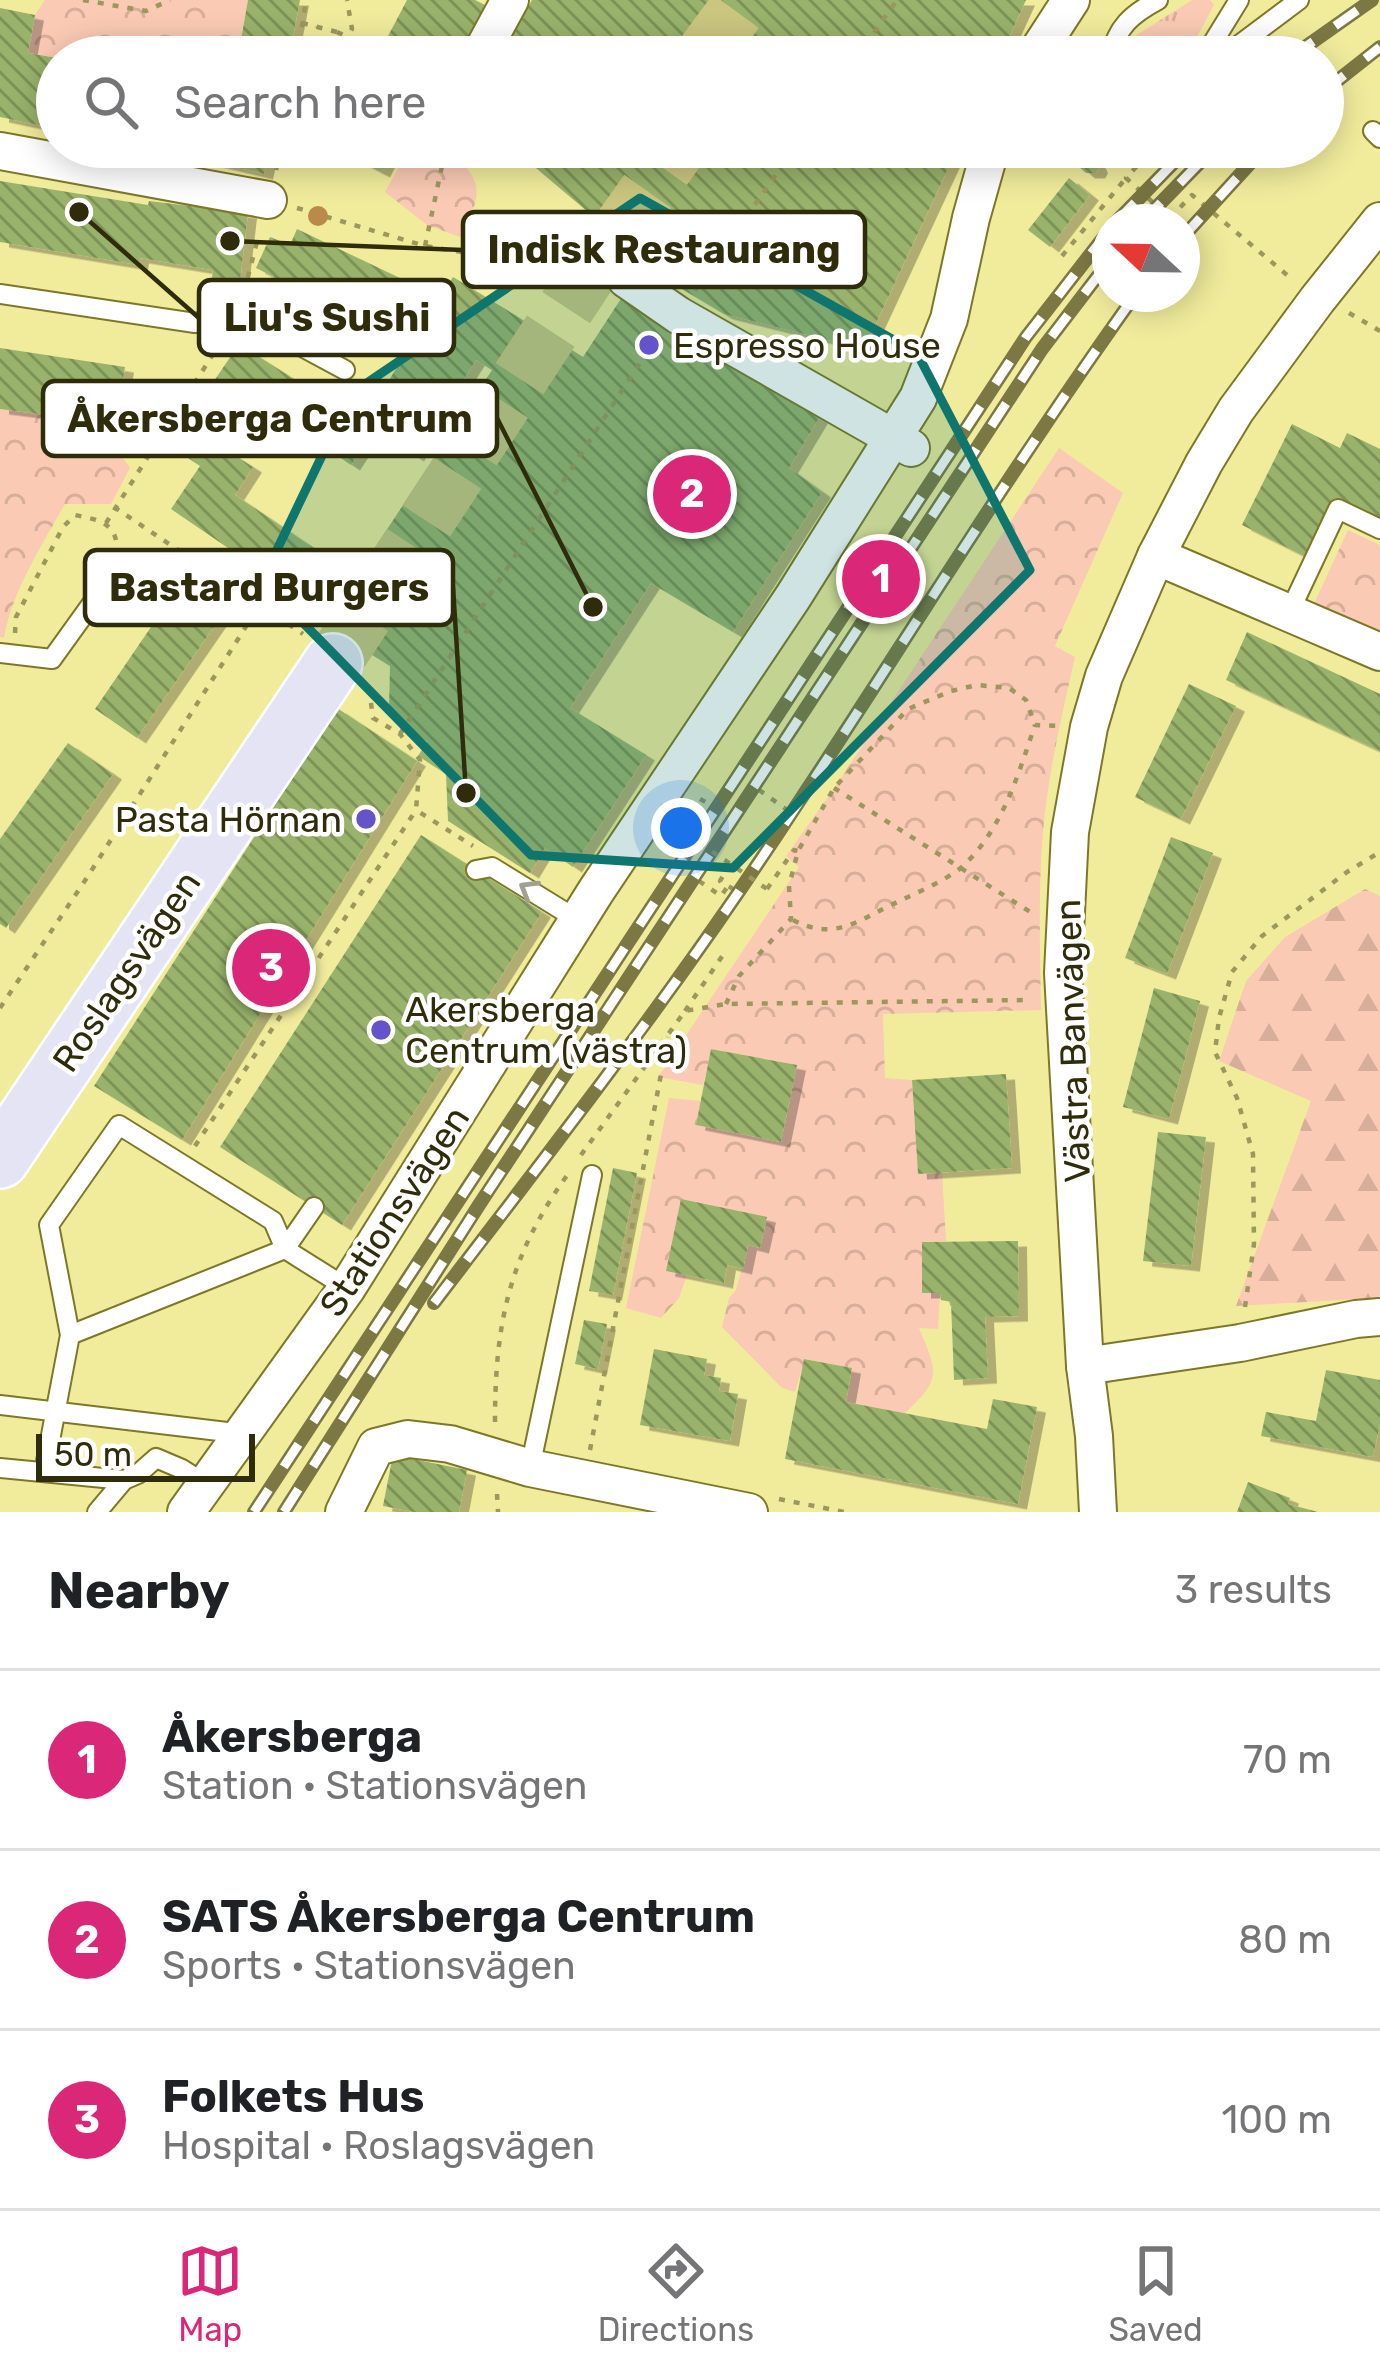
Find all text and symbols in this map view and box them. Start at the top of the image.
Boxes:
search box [36,36,1344,168]
icon: search [78,69,144,135]
text: Search here [174,76,426,129]
north arrow [1092,204,1200,312]
callout: Indisk Restaurang [463,212,865,287]
text: Indisk Restaurang [487,227,841,273]
callout: Liu's Sushi [199,280,454,355]
text: Liu's Sushi [224,295,430,341]
place label: Espresso House [673,324,941,367]
marker: Espresso House [636,332,662,358]
callout: Åkersberga Centrum [43,381,497,456]
text: Åkersberga Centrum [67,396,473,442]
pin: 2 [653,449,731,539]
pin: 1 [842,534,920,624]
callout: Bastard Burgers [85,550,453,625]
text: Bastard Burgers [109,565,429,611]
place label: Pasta Hörnan [115,798,342,841]
your location [651,798,711,858]
marker: Pasta Hörnan [353,806,379,832]
street label: Roslagsvägen [44,863,209,1080]
one-way arrow [519,881,541,904]
street label: Västra Banvägen [1046,898,1099,1183]
pin: 3 [232,923,310,1013]
place label: Akersberga Centrum (västra) [405,988,687,1072]
marker: Akersberga Centrum (västra) [368,1017,394,1043]
street label: Stationsvägen [311,1098,478,1324]
scale bar [36,1428,255,1481]
text: 50 m [54,1435,132,1474]
text: Nearby [48,1560,230,1621]
text: 3 results [1175,1567,1332,1613]
text: Åkersberga [162,1710,422,1763]
text: 1 [77,1737,97,1783]
text: 70 m [1243,1737,1332,1783]
text: Station · Stationsvägen [162,1763,587,1809]
text: SATS Åkersberga Centrum [162,1890,755,1943]
text: 2 [74,1917,100,1963]
text: 80 m [1238,1917,1332,1963]
text: Sports · Stationsvägen [162,1943,576,1989]
text: Folkets Hus [162,2070,424,2123]
text: 3 [74,2097,100,2143]
text: 100 m [1222,2097,1332,2143]
text: Hospital · Roslagsvägen [162,2123,595,2169]
tab: Map [177,2238,243,2349]
tab: Directions [598,2238,754,2349]
tab: Saved [1109,2238,1203,2349]

